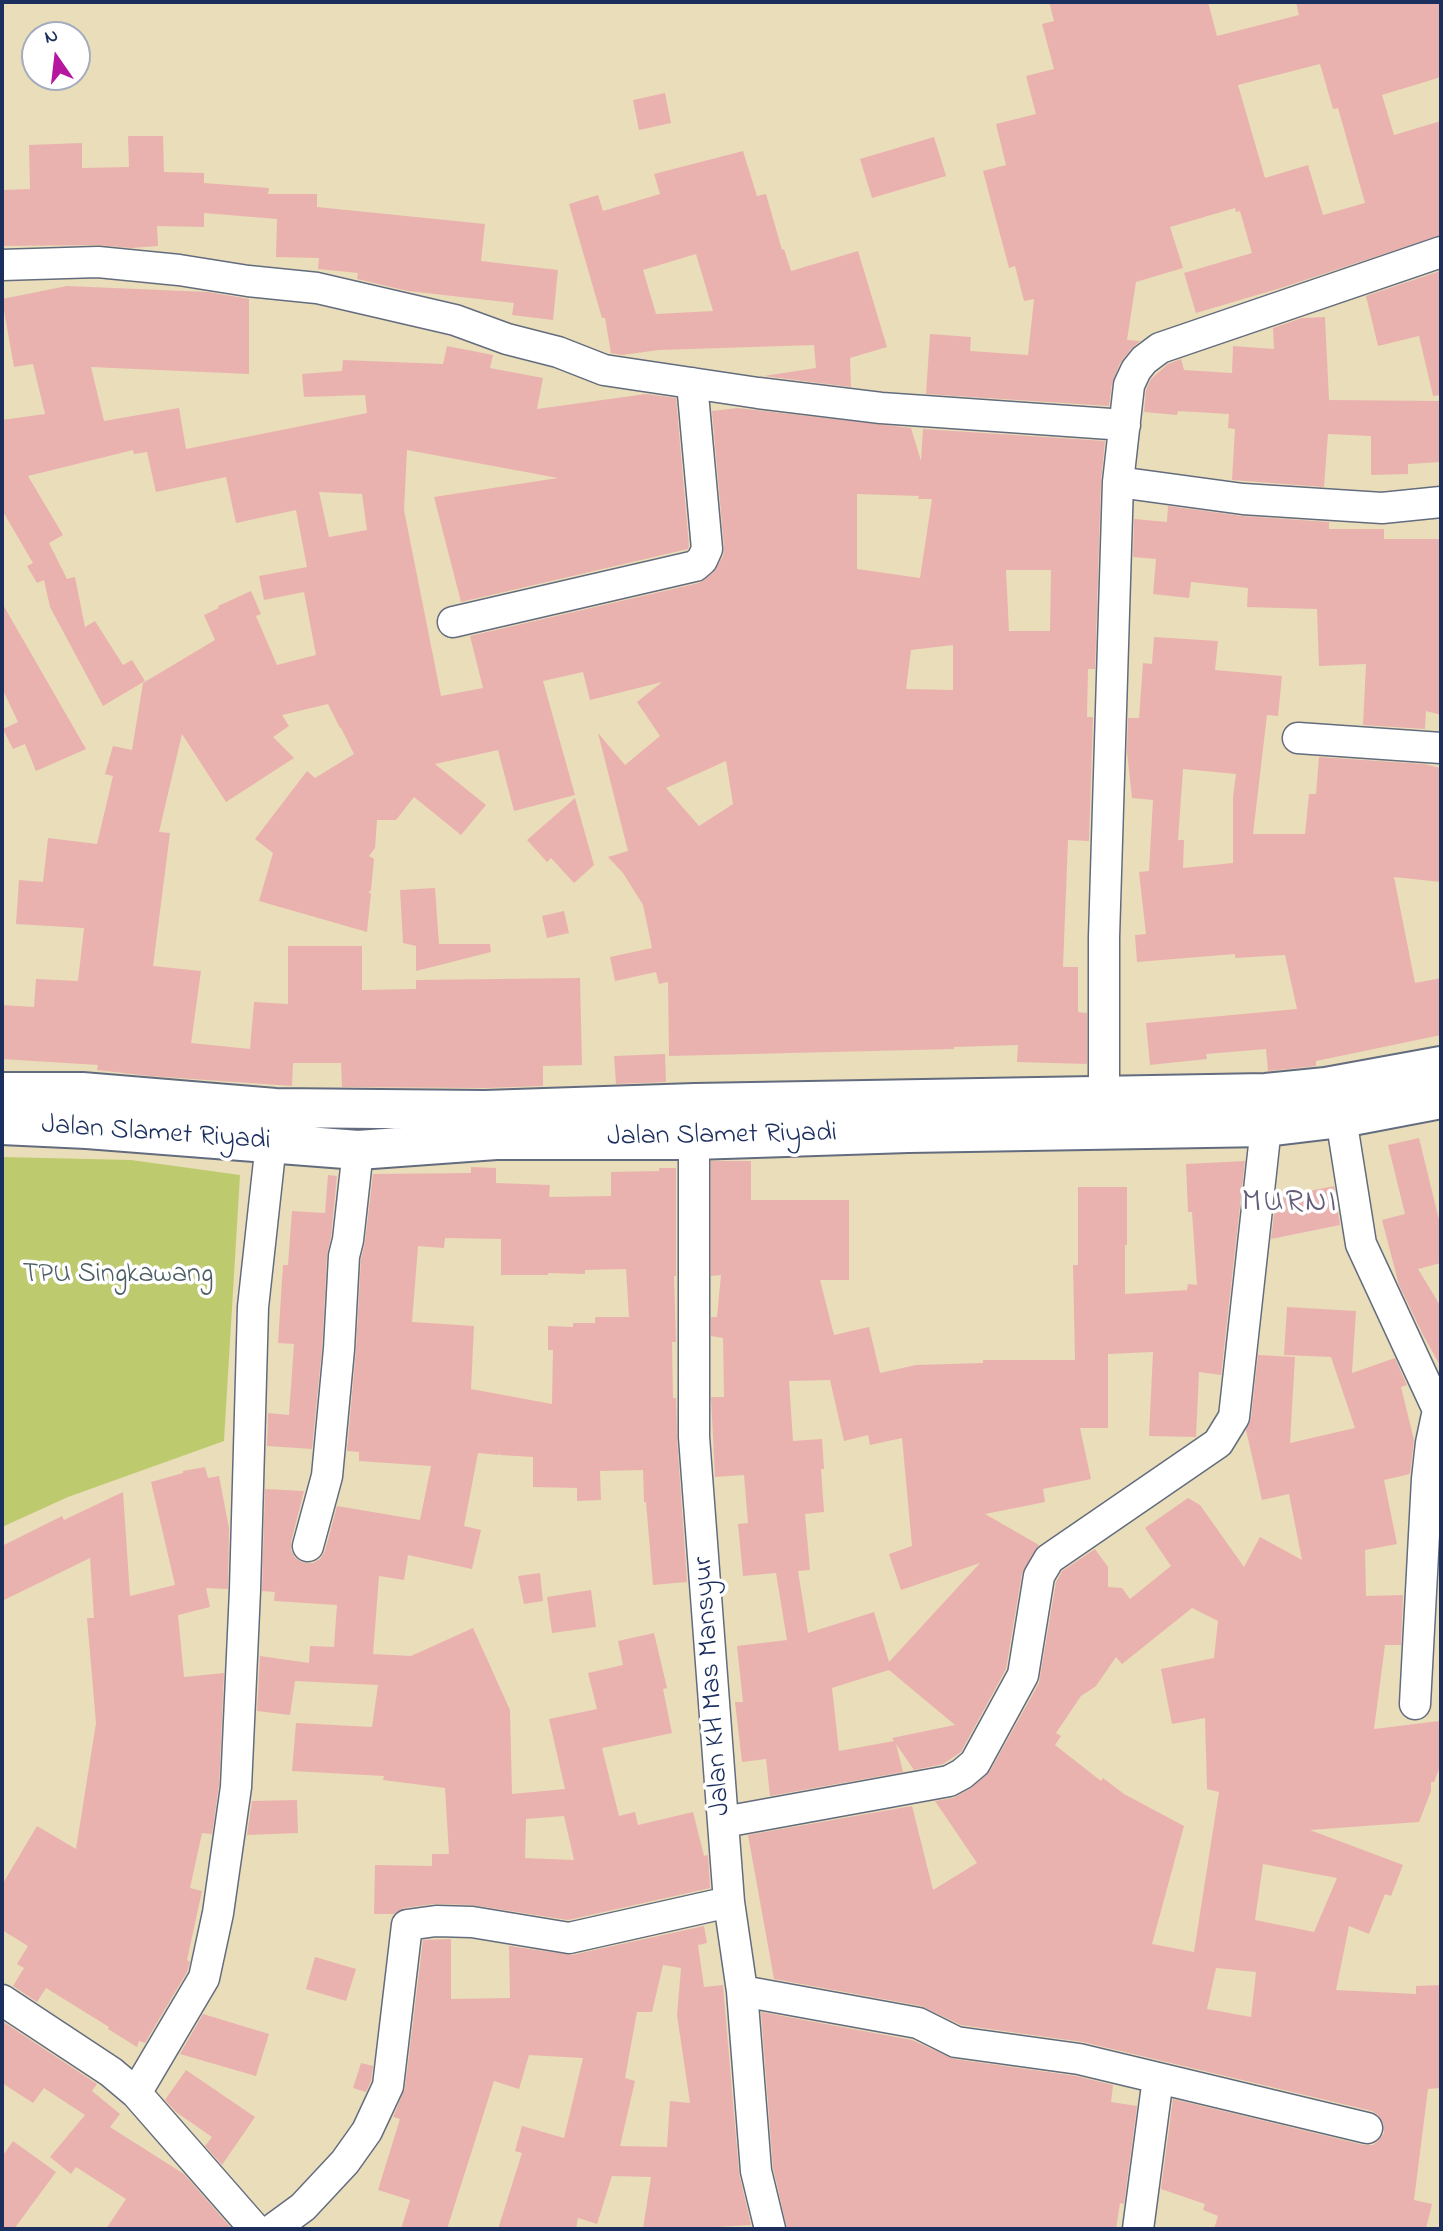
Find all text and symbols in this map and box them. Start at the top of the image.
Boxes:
north arrow [21,21,91,91]
text: N [42,22,61,52]
street label: Jalan Slamet Riyadi [40,1110,272,1160]
street label: Jalan Slamet Riyadi [607,1118,837,1156]
district label: MURNI [1242,1186,1338,1224]
park label: TPU Singkawang [23,1259,213,1293]
street label: Jalan KH Mas Mansyur [688,1555,740,1817]

